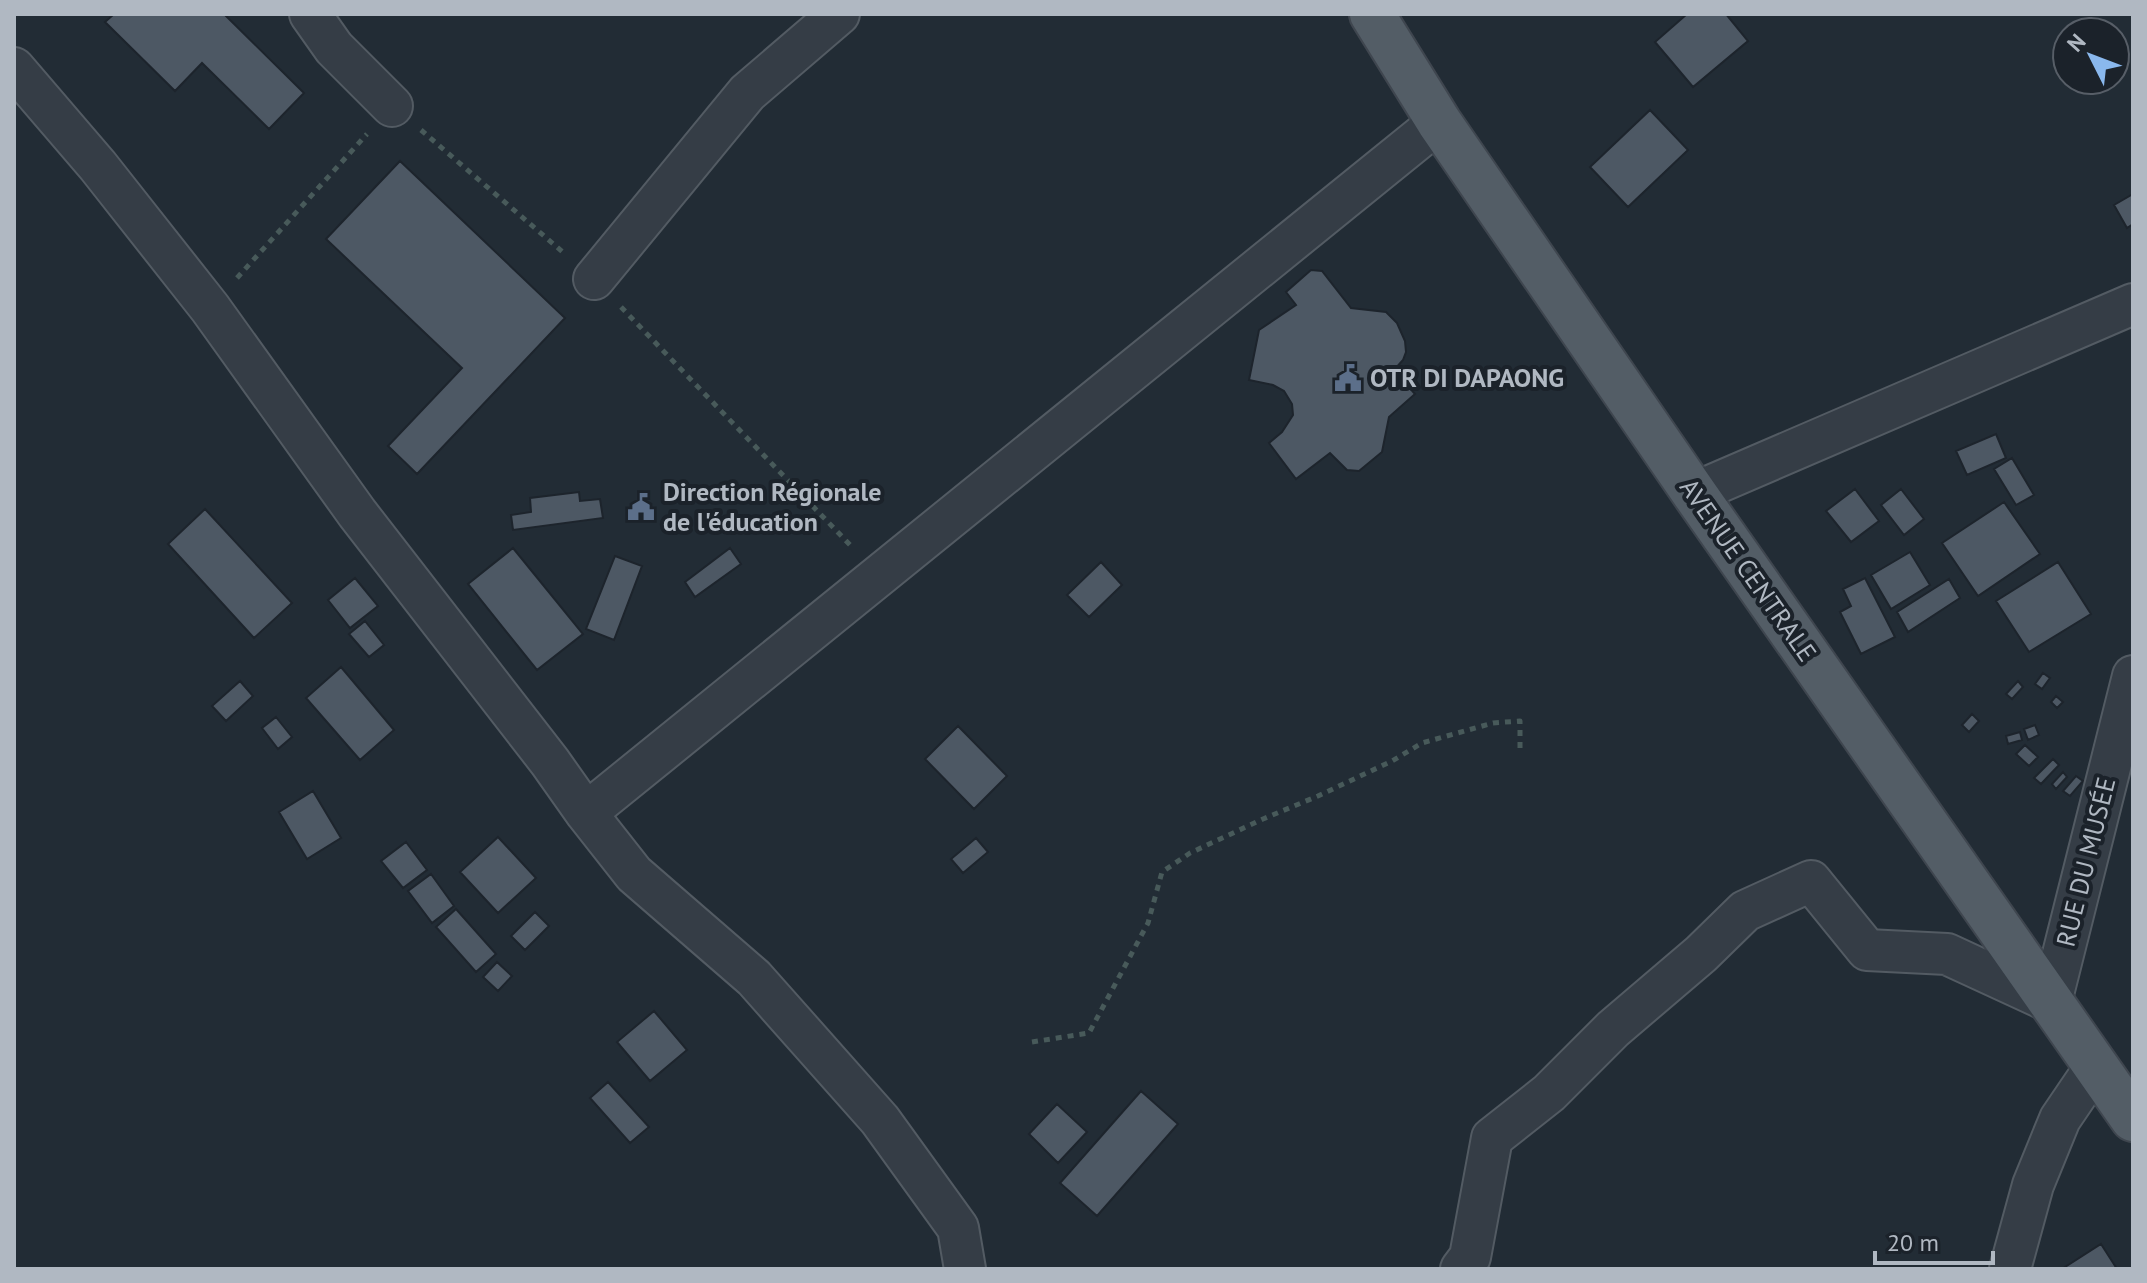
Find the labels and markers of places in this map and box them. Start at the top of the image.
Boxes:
place label: OTR DI DAPAONG [1370,361,1564,394]
public building icon: OTR DI DAPAONG [1333,363,1363,393]
place label: Direction Régionale de l'éducation [663,475,881,538]
public building icon: Direction Régionale de l'éducation [626,492,656,522]

